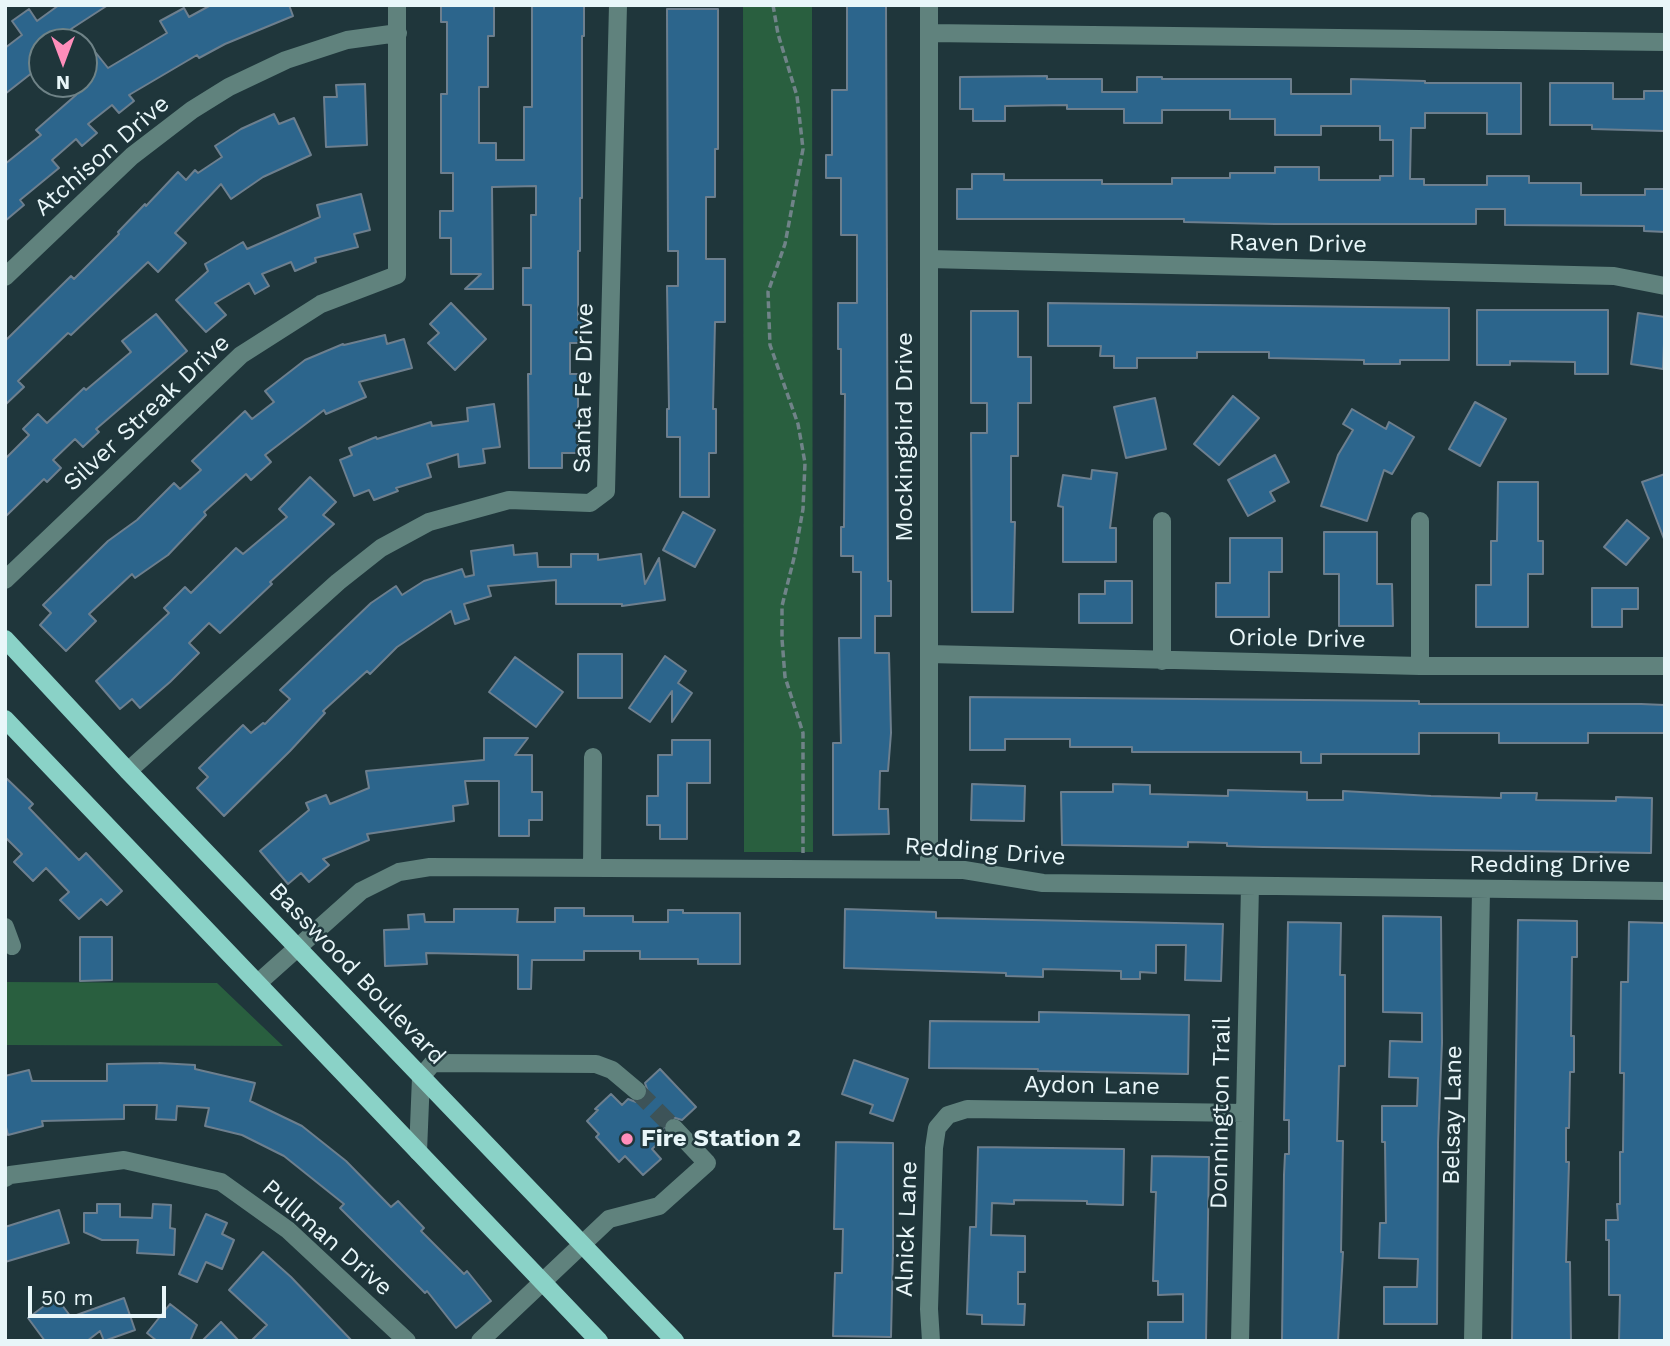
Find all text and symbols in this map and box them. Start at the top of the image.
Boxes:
north arrow [28,28,98,98]
text: N [56,71,70,94]
street label: Atchison Drive [29,90,175,222]
street label: Raven Drive [1229,228,1367,260]
street label: Santa Fe Drive [568,303,600,473]
street label: Silver Streak Drive [58,329,236,497]
street label: Mockingbird Drive [891,332,919,542]
street label: Oriole Drive [1228,623,1366,655]
street label: Redding Drive [904,832,1066,872]
street label: Redding Drive [1469,851,1631,879]
street label: Basswood Boulevard [263,877,451,1071]
street label: Donnington Trail [1205,1016,1237,1210]
street label: Belsay Lane [1437,1045,1469,1185]
street label: Aydon Lane [1024,1070,1160,1102]
place label: Fire Station 2 [641,1125,801,1153]
marker: Fire Station 2 [619,1131,635,1147]
street label: Alnick Lane [890,1160,924,1298]
street label: Pullman Drive [256,1174,398,1302]
scale bar [32,1272,170,1316]
text: 50 m [41,1285,93,1310]

